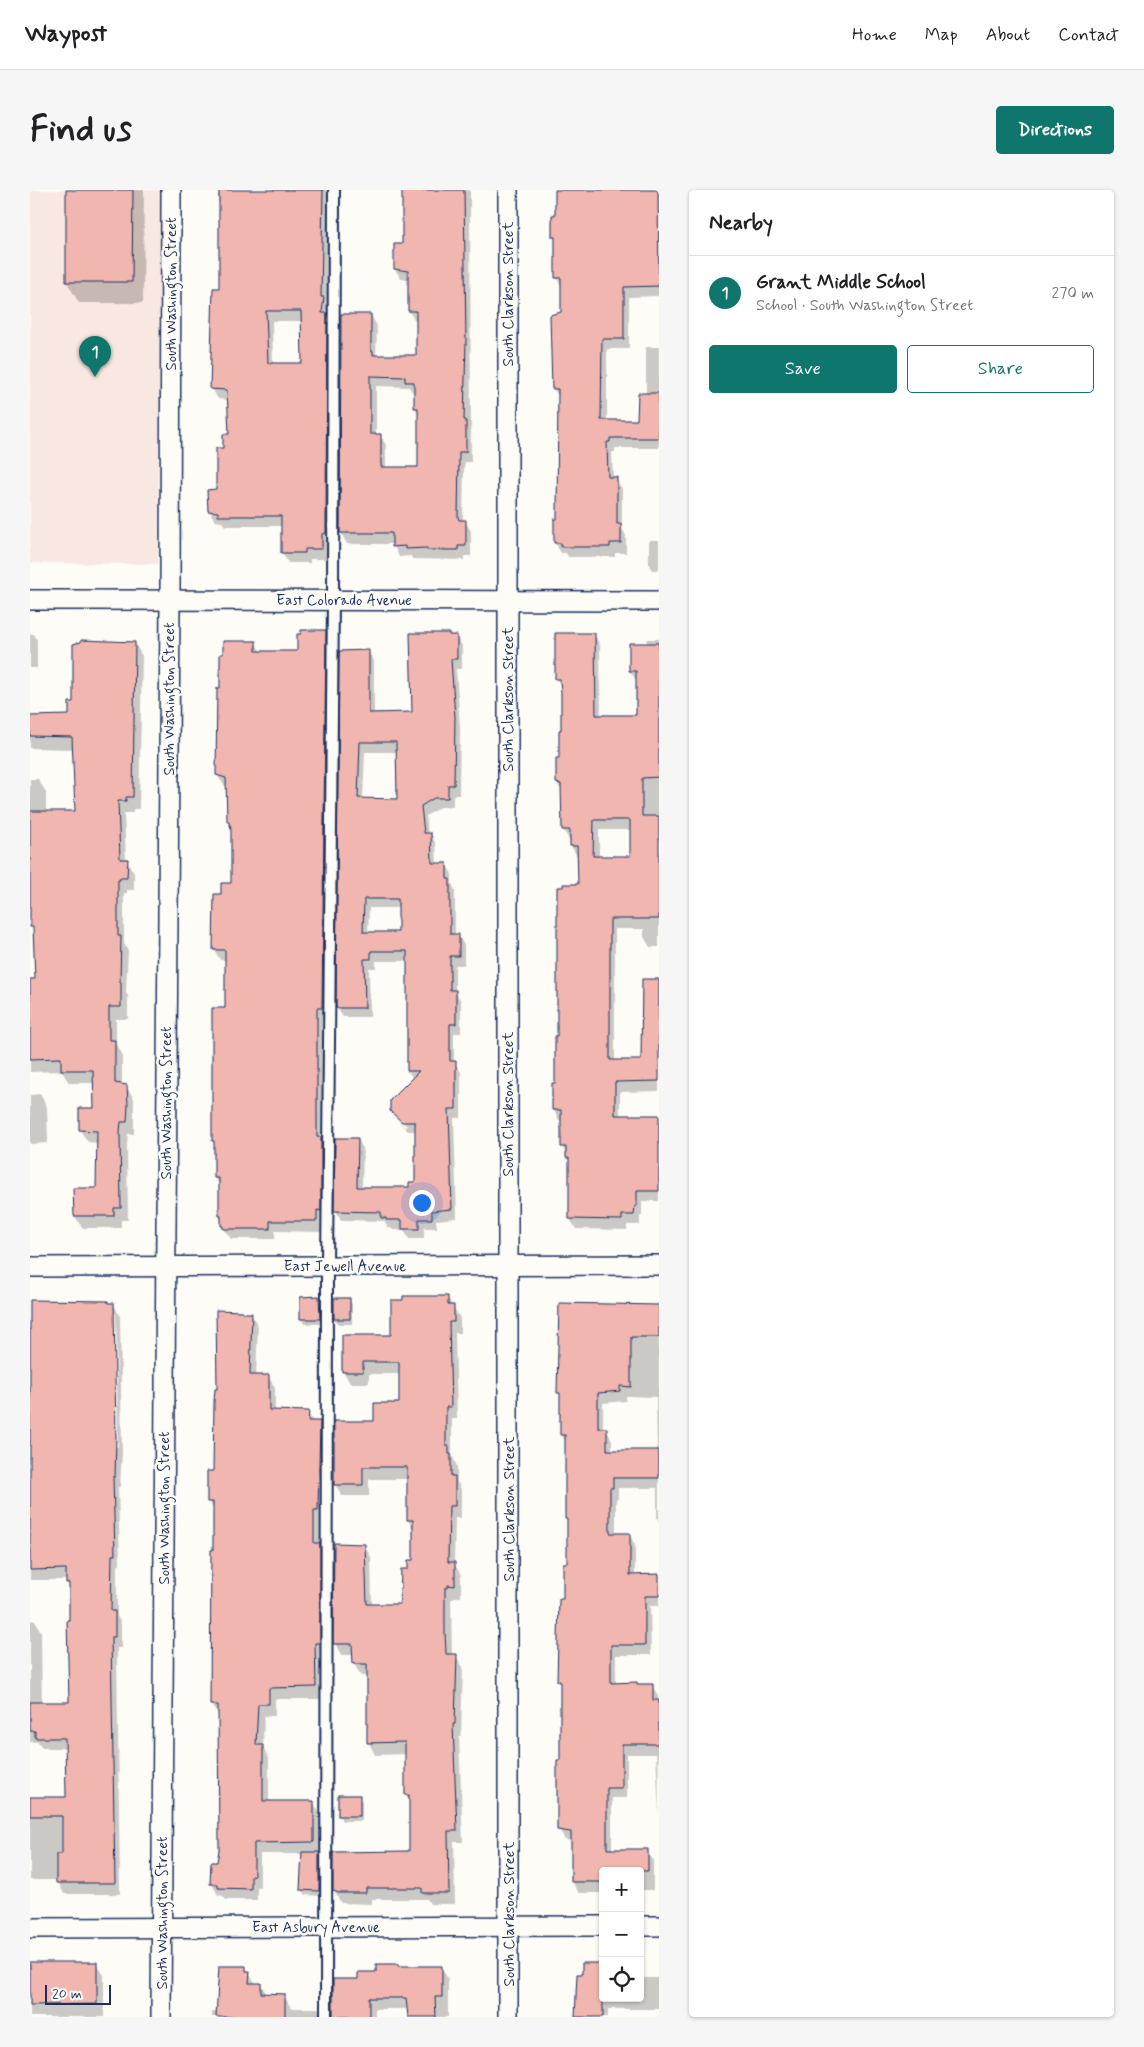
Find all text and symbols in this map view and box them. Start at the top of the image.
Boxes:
text: Waypost [25,19,107,50]
text: Home [852,23,897,47]
text: Map [925,23,958,47]
text: About [986,23,1030,47]
text: Contact [1058,23,1119,47]
button: Directions [996,106,1114,154]
text: Find us [30,107,132,153]
text: Nearby [709,209,773,237]
street label: South Washington Street [162,217,183,371]
street label: South Clarkson Street [499,221,519,366]
text: Grant Middle School [756,270,926,295]
text: 1 [721,283,729,304]
text: 270 m [1051,283,1094,304]
text: School · South Washington Street [756,295,973,316]
pin: 1 [79,336,111,377]
button: Save [709,345,897,393]
button: Share [907,345,1094,393]
street label: East Colorado Avenue [276,591,412,611]
street label: South Washington Street [160,622,181,776]
street label: South Clarkson Street [499,626,519,771]
street label: South Washington Street [157,1026,178,1180]
street label: South Clarkson Street [499,1031,519,1176]
your location [409,1190,435,1216]
street label: East Jewell Avenue [284,1257,406,1277]
street label: South Washington Street [155,1431,176,1585]
street label: South Clarkson Street [500,1436,520,1581]
street label: South Washington Street [153,1836,174,1990]
street label: South Clarkson Street [500,1841,520,1986]
map controls [599,1867,644,2002]
button: + [599,1867,644,1912]
button: − [599,1912,644,1957]
street label: East Asbury Avenue [252,1918,380,1938]
button: locate [599,1957,644,2002]
scale bar [45,1982,111,2005]
text: 20 m [52,1985,82,2003]

